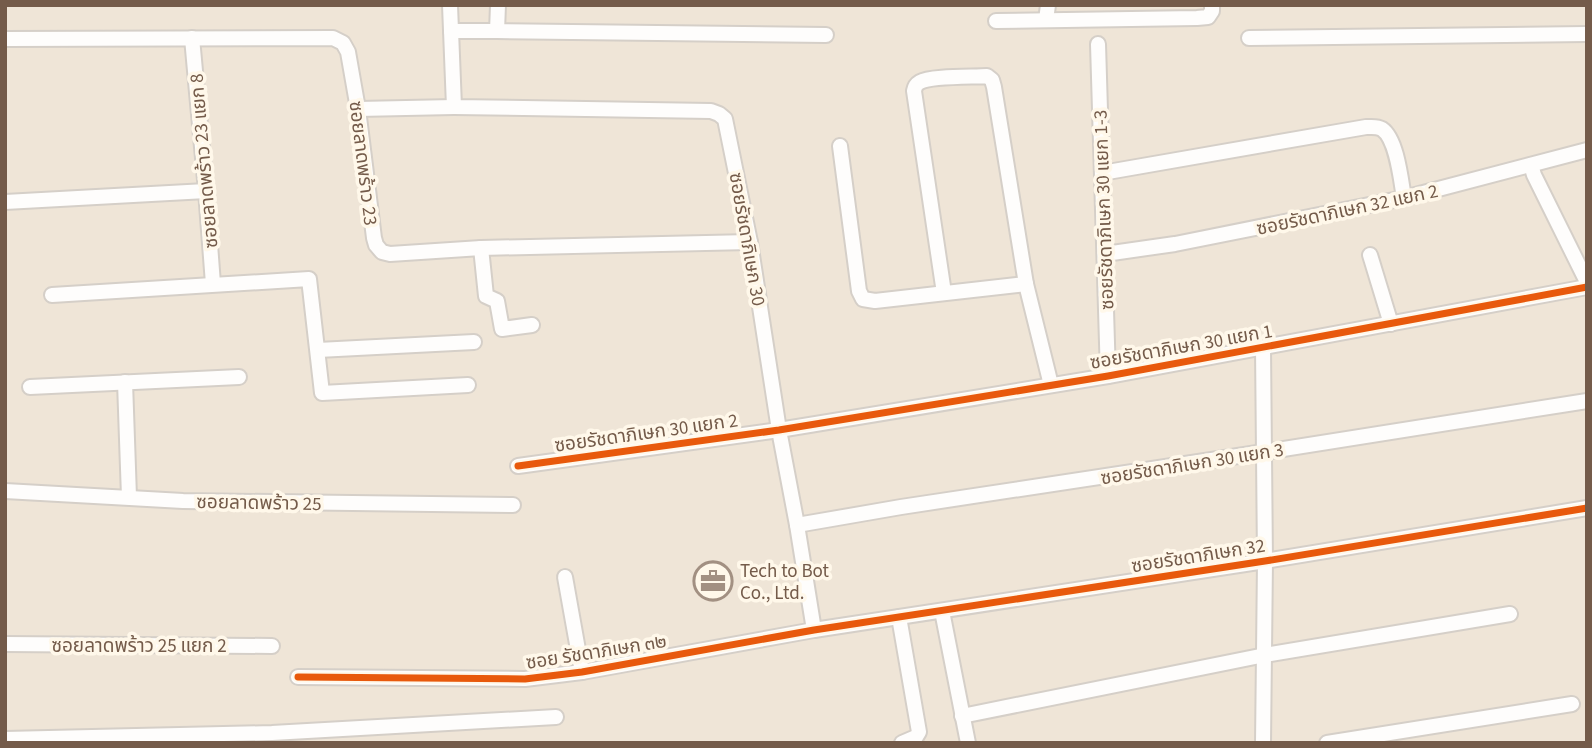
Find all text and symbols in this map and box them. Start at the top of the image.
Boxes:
street label: ซอยลาดพร้าว 23 แยก 8 [183,72,226,249]
street label: ซอยลาดพร้าว 23 [341,99,384,227]
street label: ซอยรัชดาภิเษก 30 แยก 1-3 [1088,109,1121,311]
street label: ซอยรัชดาภิเษก 30 [722,170,772,308]
street label: ซอยรัชดาภิเษก 32 แยก 2 [1254,178,1441,243]
street label: ซอยรัชดาภิเษก 30 แยก 1 [1088,318,1275,377]
street label: ซอยรัชดาภิเษก 30 แยก 2 [553,407,740,460]
street label: ซอยรัชดาภิเษก 30 แยก 3 [1099,437,1286,492]
street label: ซอยลาดพร้าว 25 [196,489,322,518]
street label: ซอยรัชดาภิเษก 32 [1129,533,1267,580]
place label: Tech to Bot Co., Ltd. [740,558,830,607]
office icon: Tech to Bot Co., Ltd. [692,560,734,602]
street label: ซอย รัชดาภิเษก ๓๒ [524,628,669,677]
street label: ซอยลาดพร้าว 25 แยก 2 [51,633,227,660]

